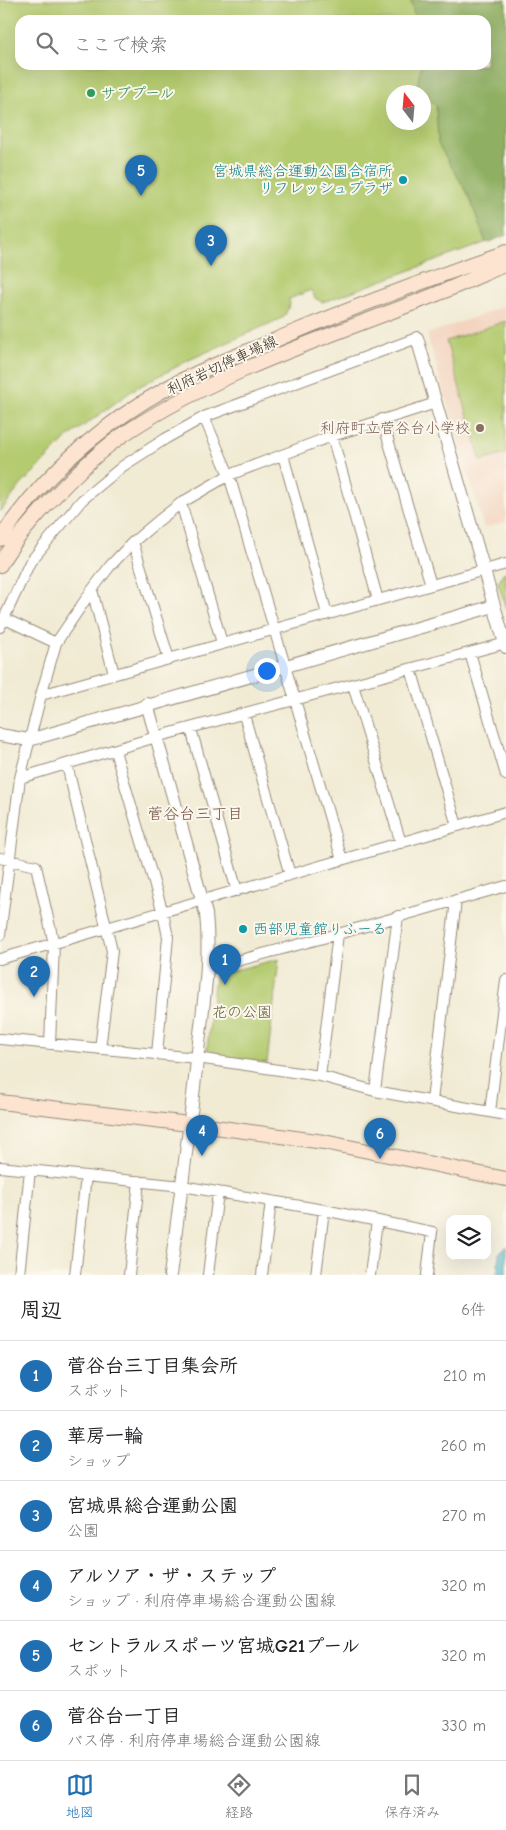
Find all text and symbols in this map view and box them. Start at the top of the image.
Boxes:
search box [15,15,491,70]
icon: search [33,29,61,57]
text: ここで検索 [73,34,168,56]
place label: サブプール [101,84,174,102]
north arrow [386,85,431,130]
marker: サブプール [85,87,97,99]
pin: 5 [125,155,157,196]
place label: 宮城県総合運動公園合宿所 リフレッシュプラザ [213,162,393,197]
marker: 宮城県総合運動公園合宿所 リフレッシュプラザ [397,174,409,186]
pin: 3 [195,225,227,266]
street label: 利府岩切停車場線 [164,331,280,399]
place label: 利府町立菅谷台小学校 [320,419,470,437]
marker: 利府町立菅谷台小学校 [474,422,486,434]
your location [254,658,280,684]
district label: 菅谷台三丁目 [147,805,243,823]
place label: 西部児童館りふーる [253,920,387,938]
marker: 西部児童館りふーる [237,923,249,935]
pin: 1 [209,944,241,985]
pin: 2 [18,956,50,997]
park label: 花の公園 [212,1003,272,1021]
pin: 4 [186,1115,218,1156]
pin: 6 [364,1118,396,1159]
map controls [446,1215,491,1260]
button: layers [446,1215,491,1260]
text: 周辺 [20,1298,62,1322]
text: 6件 [461,1301,486,1319]
text: 菅谷台三丁目集会所 [67,1355,238,1377]
text: 1 [33,1367,39,1385]
text: 210 m [443,1367,486,1385]
text: スポット [67,1382,131,1400]
text: 華房一輪 [67,1425,143,1447]
text: 2 [32,1437,40,1455]
text: 260 m [441,1437,486,1455]
text: ショップ [67,1452,130,1470]
text: 宮城県総合運動公園 [67,1495,238,1517]
text: 3 [32,1507,40,1525]
text: 270 m [442,1507,486,1525]
text: 公園 [67,1522,99,1540]
text: アルソア・ザ・ステップ [67,1565,276,1587]
text: 4 [32,1577,40,1595]
text: 320 m [441,1577,486,1595]
text: ショップ · 利府停車場総合運動公園線 [67,1592,336,1610]
text: セントラルスポーツ宮城G21プール [67,1635,360,1657]
text: 5 [32,1647,40,1665]
text: 320 m [441,1647,486,1665]
text: スポット [67,1662,131,1680]
text: 菅谷台一丁目 [67,1705,181,1727]
text: 6 [32,1717,40,1735]
text: 330 m [441,1717,486,1735]
text: バス停 · 利府停車場総合運動公園線 [67,1732,321,1750]
tab: 地図 [66,1771,94,1821]
tab: 経路 [225,1771,253,1821]
tab: 保存済み [384,1771,440,1821]

